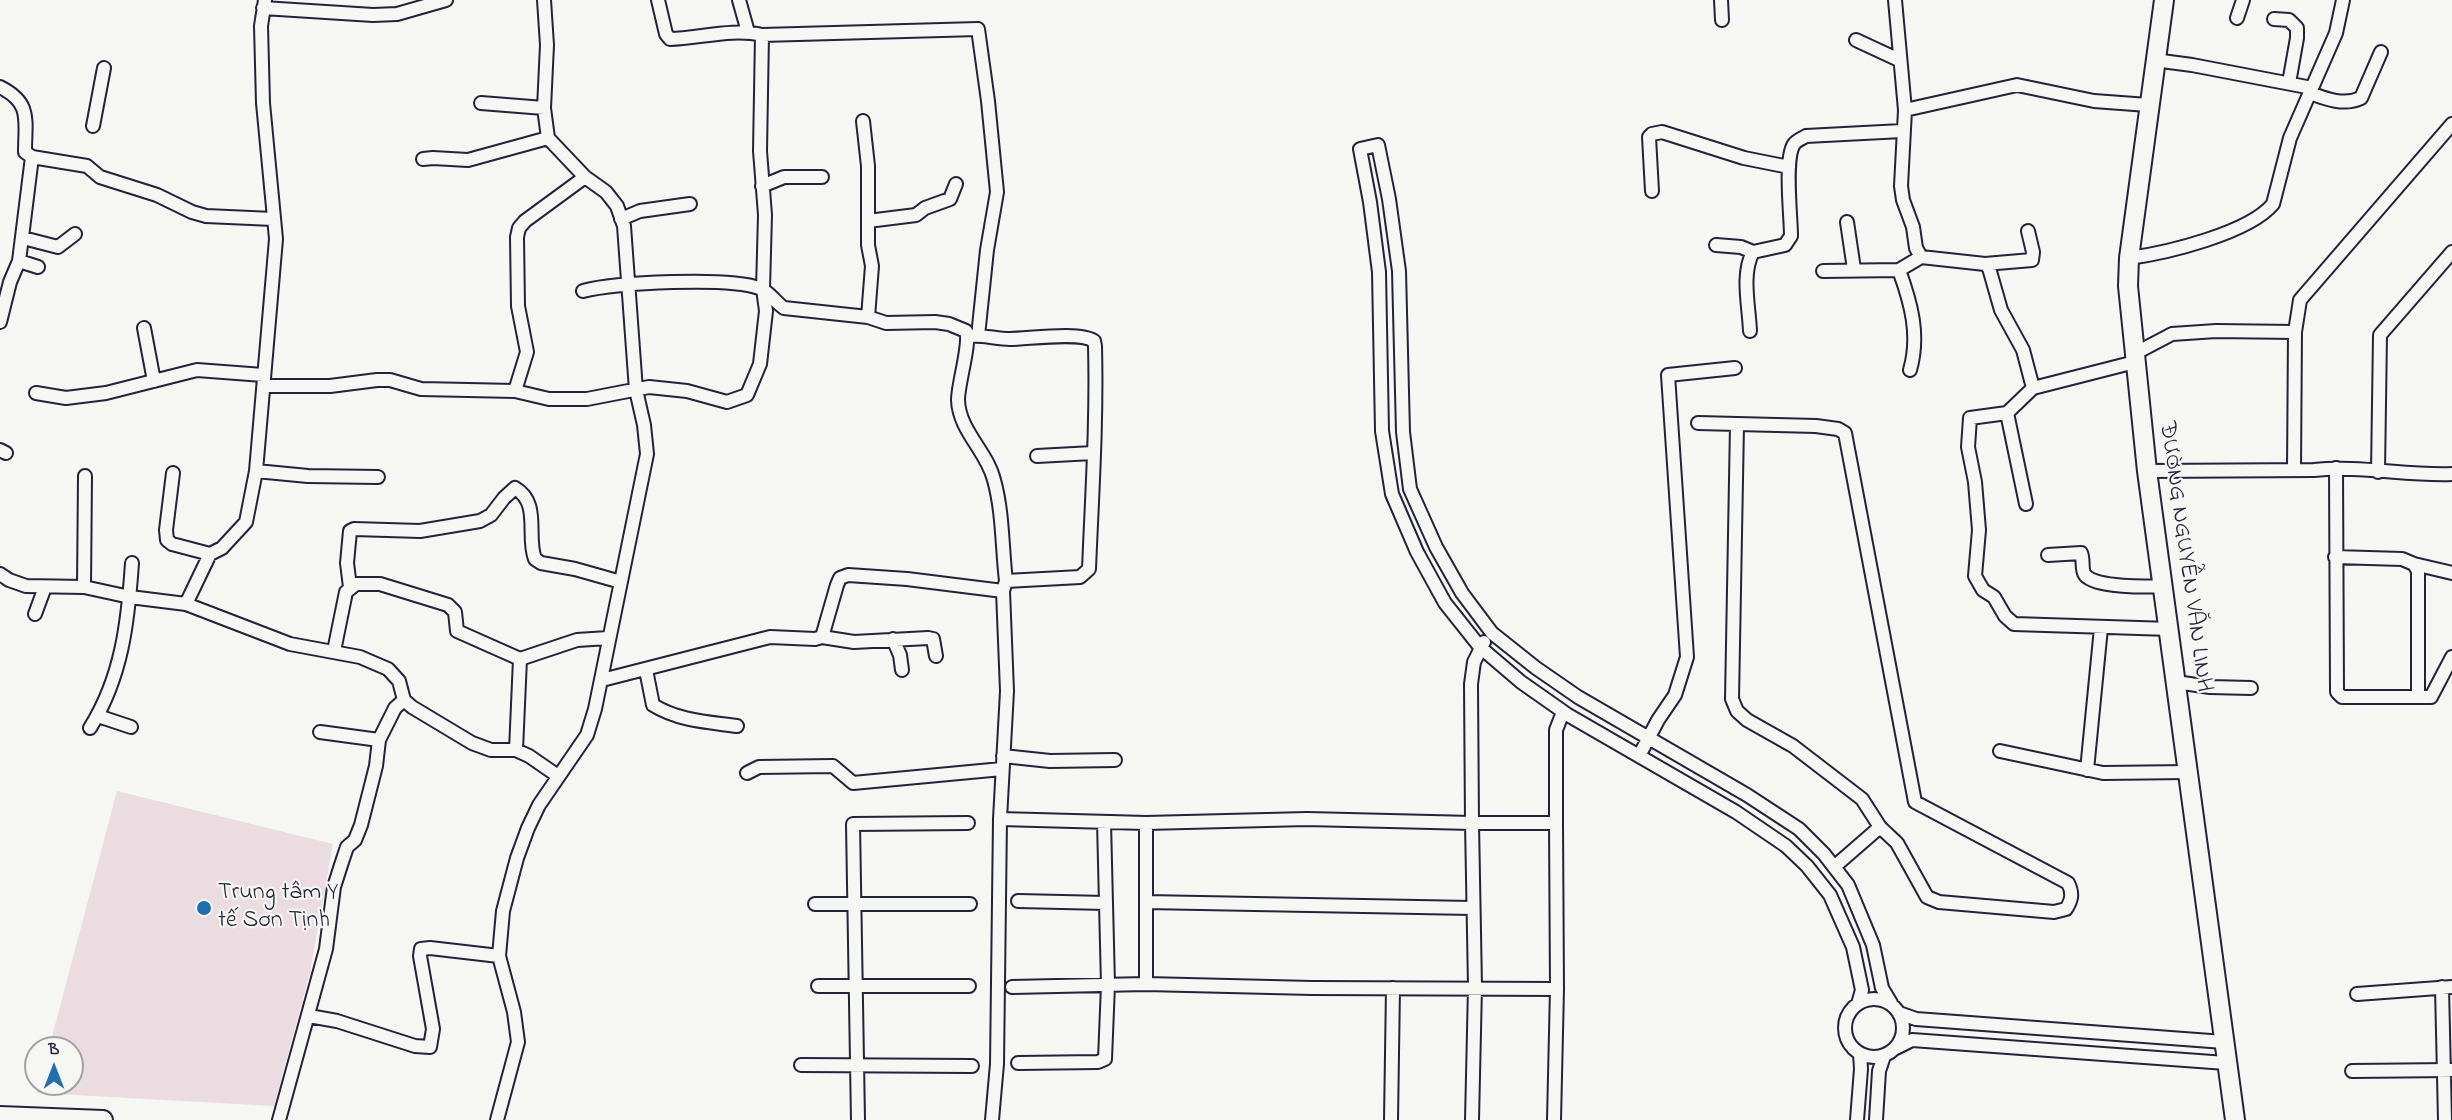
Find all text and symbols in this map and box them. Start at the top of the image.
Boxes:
street label: ĐƯỜNG NGUYỄN VĂN LINH [2151,420,2217,694]
place label: Trung tâm Y tế Sơn Tịnh [218,880,338,936]
marker: Trung tâm Y tế Sơn Tịnh [195,899,213,917]
north arrow [24,1036,84,1096]
text: B [49,1038,59,1062]

